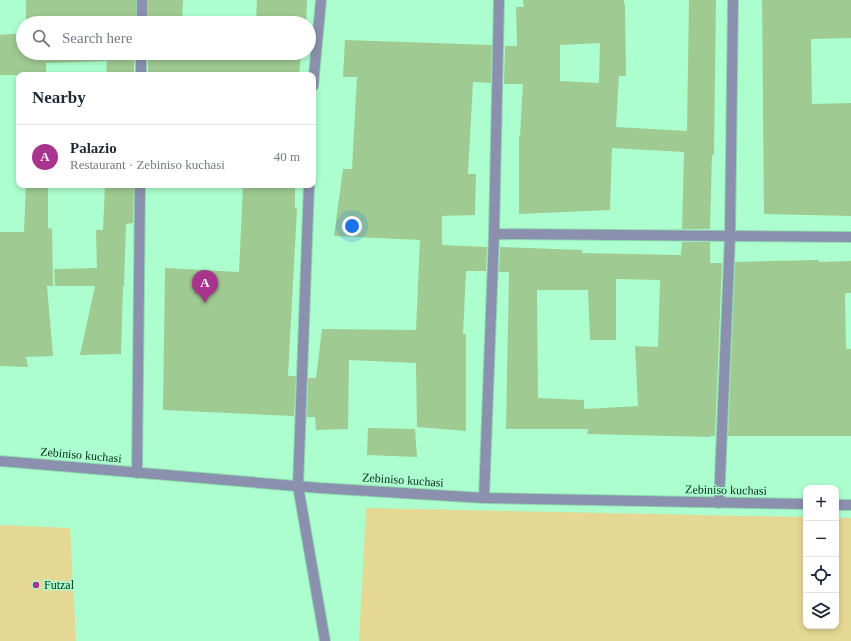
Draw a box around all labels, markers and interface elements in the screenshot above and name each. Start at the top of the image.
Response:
search box [16,16,316,60]
icon: search [30,27,52,49]
text: Search here [62,30,132,46]
text: Nearby [32,88,86,107]
text: Palazio [70,140,117,156]
text: A [40,149,50,164]
text: 40 m [274,149,300,164]
text: Restaurant · Zebiniso kuchasi [70,157,225,172]
your location [342,216,362,236]
pin: A [192,270,218,303]
street label: Zebiniso kuchasi [40,444,123,466]
street label: Zebiniso kuchasi [362,470,445,490]
street label: Zebiniso kuchasi [685,482,768,498]
map controls [803,485,839,629]
button: + [803,485,839,521]
button: − [803,521,839,557]
button: locate [803,557,839,593]
place label: Futzal [44,578,75,592]
marker: Futzal [31,580,41,590]
button: layers [803,593,839,629]

